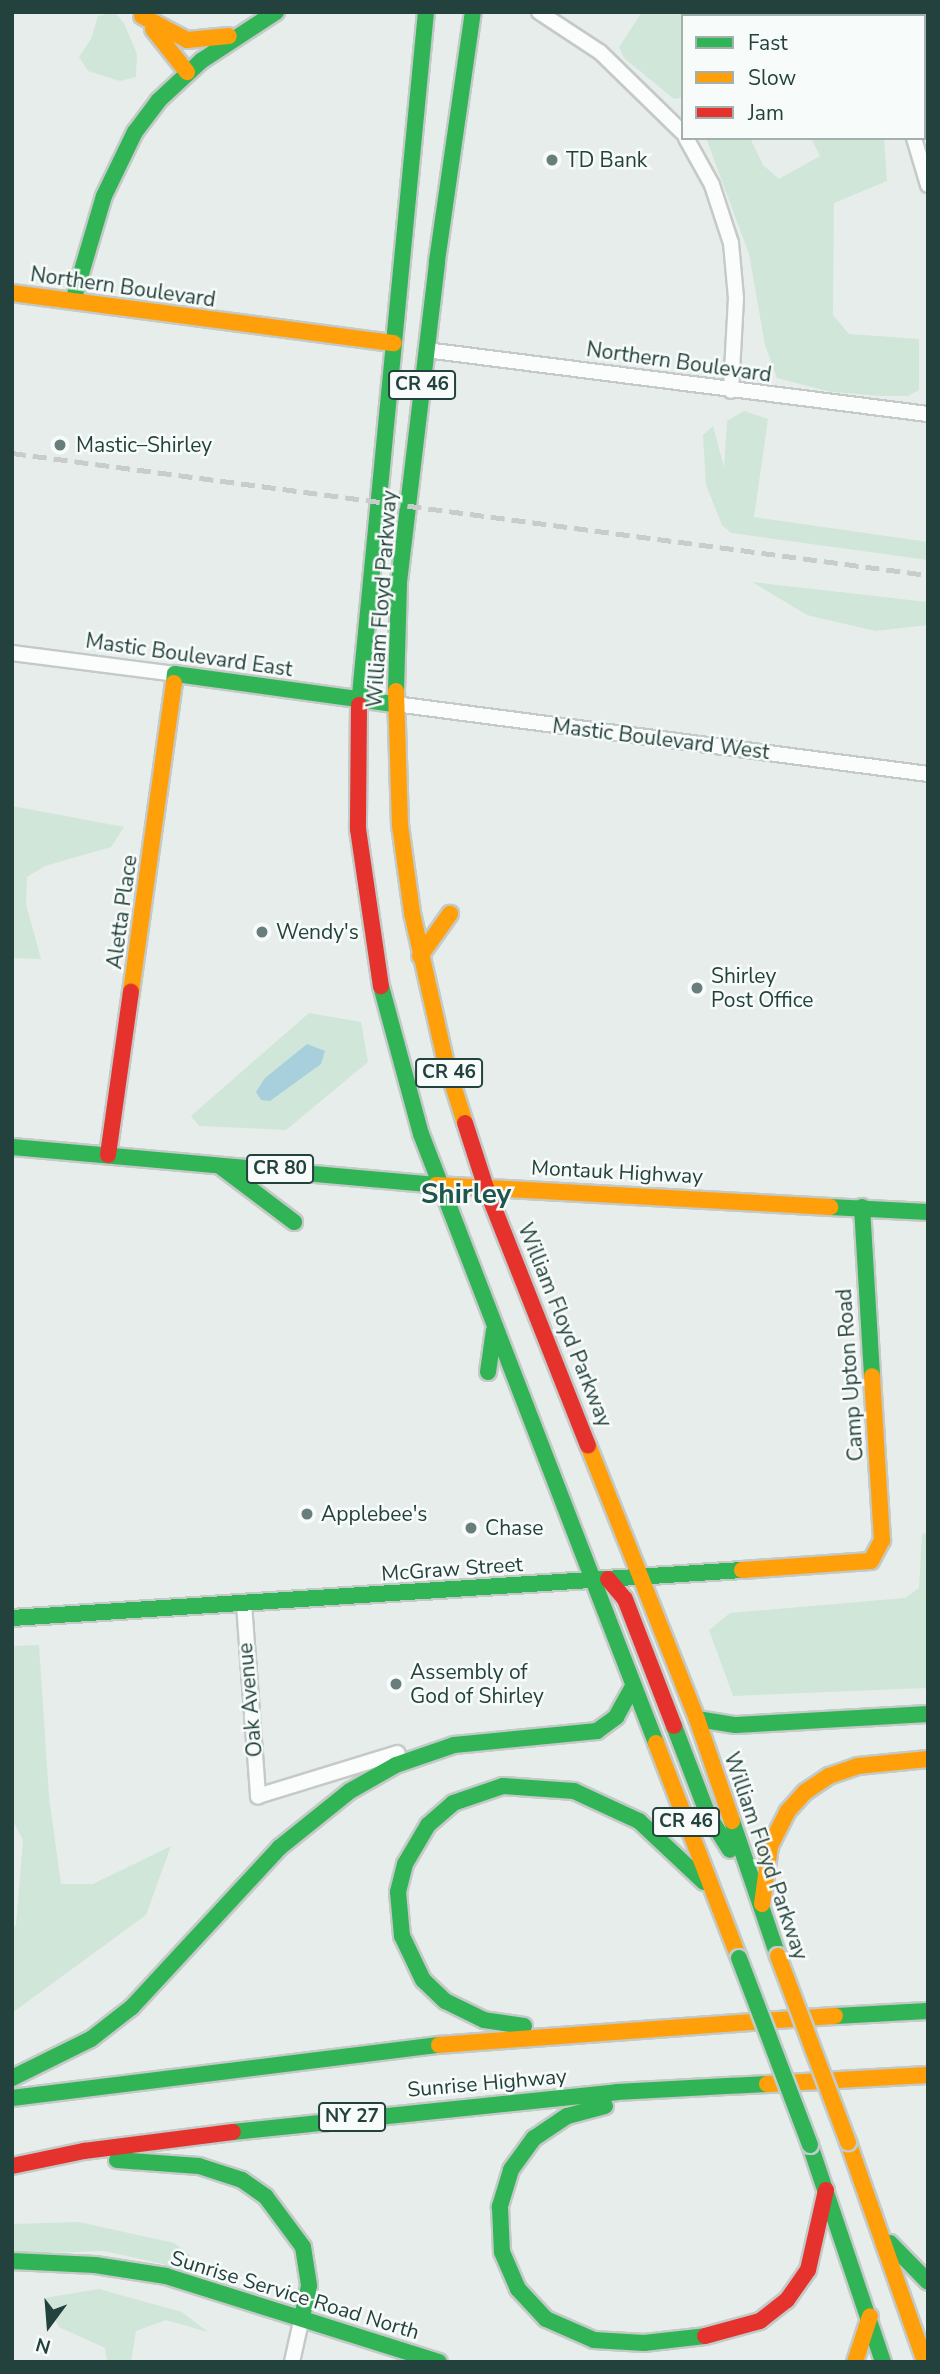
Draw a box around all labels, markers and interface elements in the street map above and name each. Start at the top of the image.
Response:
legend [681,14,926,140]
text: Fast [748,29,788,57]
text: Slow [748,64,796,92]
text: Jam [748,99,784,127]
place label: TD Bank [566,147,647,173]
marker: TD Bank [544,152,560,168]
street label: Northern Boulevard [29,262,217,312]
street label: Northern Boulevard [585,337,773,387]
road number: CR 46 [387,370,457,400]
place label: Mastic–Shirley [76,432,212,458]
marker: Mastic–Shirley [50,435,70,455]
street label: William Floyd Parkway [362,489,402,709]
street label: Mastic Boulevard East [84,628,294,682]
street label: Mastic Boulevard West [551,713,771,765]
street label: Aletta Place [102,853,142,971]
place label: Wendy's [276,919,359,945]
marker: Wendy's [254,924,270,940]
place label: Shirley Post Office [711,963,813,1013]
marker: Shirley Post Office [689,980,705,996]
road number: CR 46 [414,1058,484,1088]
road number: CR 80 [245,1154,315,1184]
street label: Montauk Highway [530,1155,704,1189]
district label: Shirley [421,1177,511,1211]
street label: William Floyd Parkway [512,1219,618,1431]
street label: Camp Upton Road [831,1288,869,1462]
place label: Applebee's [321,1501,427,1527]
marker: Applebee's [299,1506,315,1522]
place label: Chase [485,1515,543,1541]
marker: Chase [463,1520,479,1536]
street label: McGraw Street [380,1551,524,1587]
street label: Oak Avenue [232,1642,268,1758]
place label: Assembly of God of Shirley [410,1659,544,1709]
marker: Assembly of God of Shirley [388,1676,404,1692]
street label: William Floyd Parkway [719,1749,813,1963]
road number: CR 46 [651,1806,721,1838]
street label: Sunrise Highway [406,2063,568,2103]
road number: NY 27 [317,2102,387,2132]
street label: Sunrise Service Road North [168,2245,422,2345]
north arrow [14,2290,84,2360]
text: N [33,2331,54,2360]

